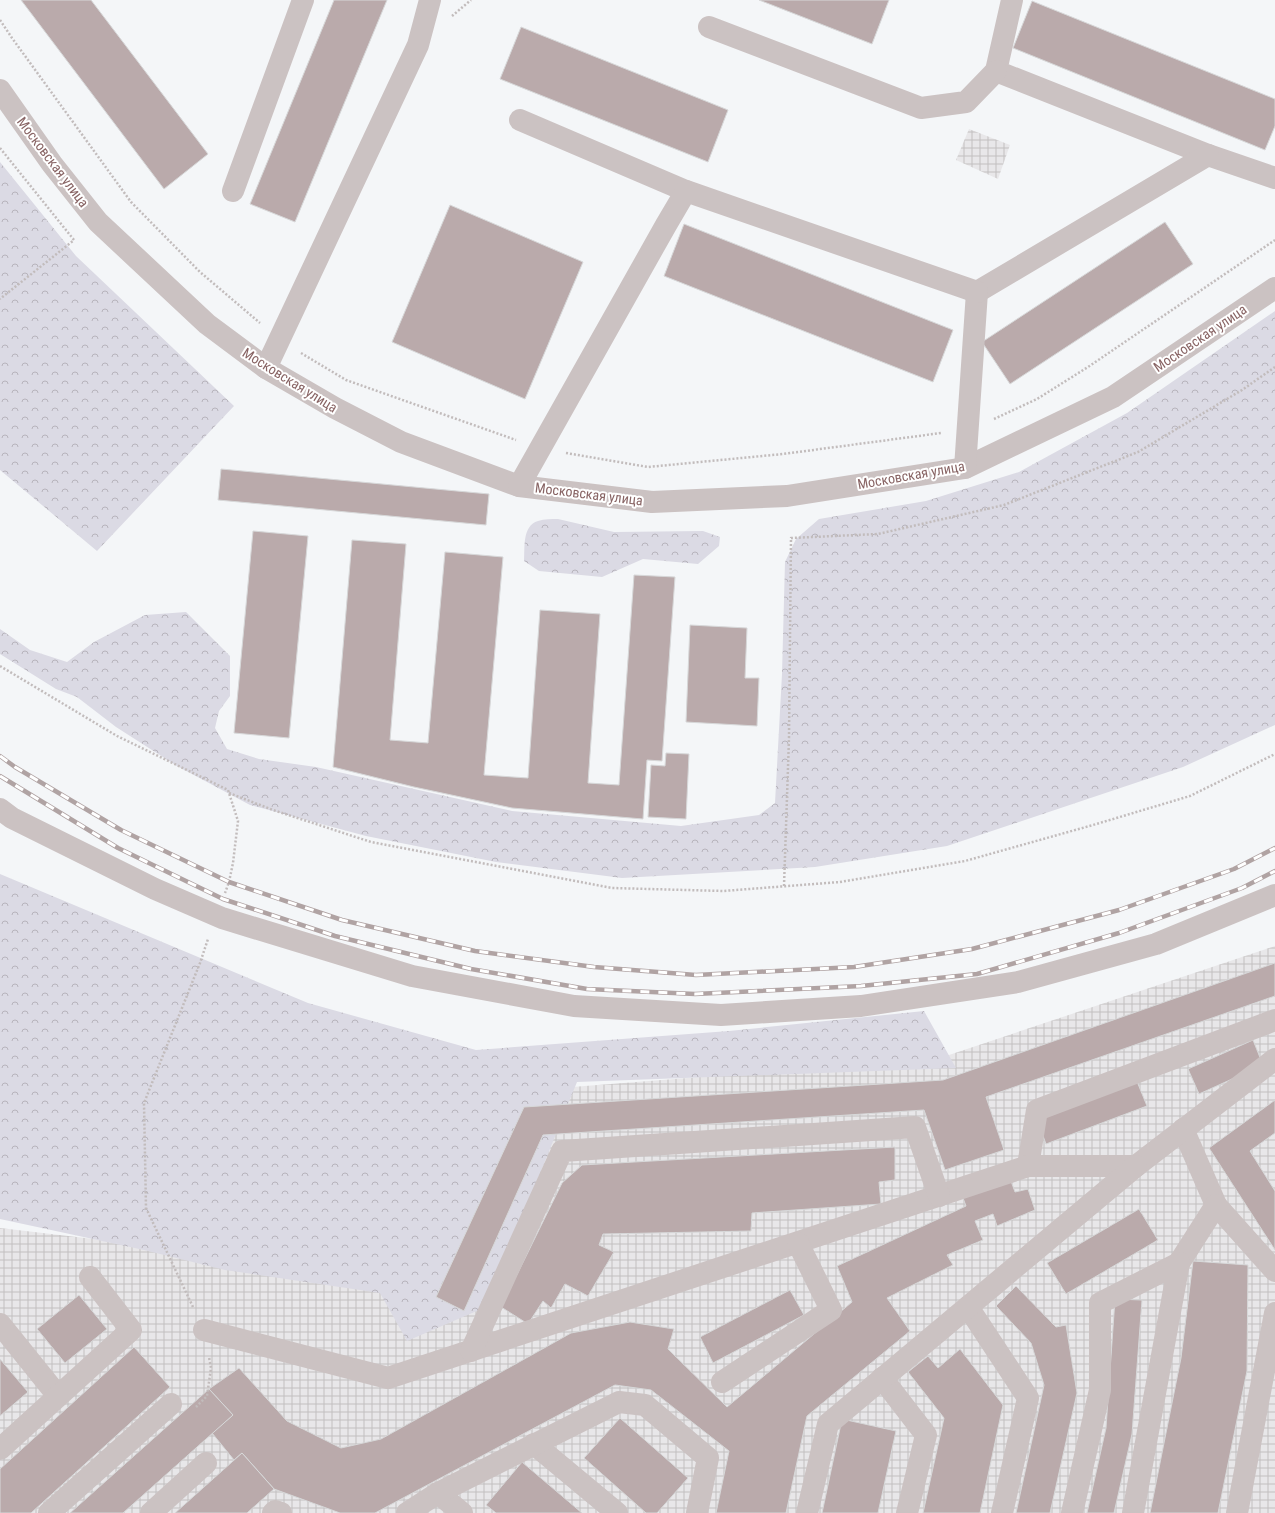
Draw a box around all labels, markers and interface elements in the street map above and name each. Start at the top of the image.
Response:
street label: Московская улица [14,114,92,210]
street label: Московская улица [1151,301,1249,375]
street label: Московская улица [240,344,340,416]
street label: Московская улица [856,458,966,492]
street label: Московская улица [534,479,644,509]

